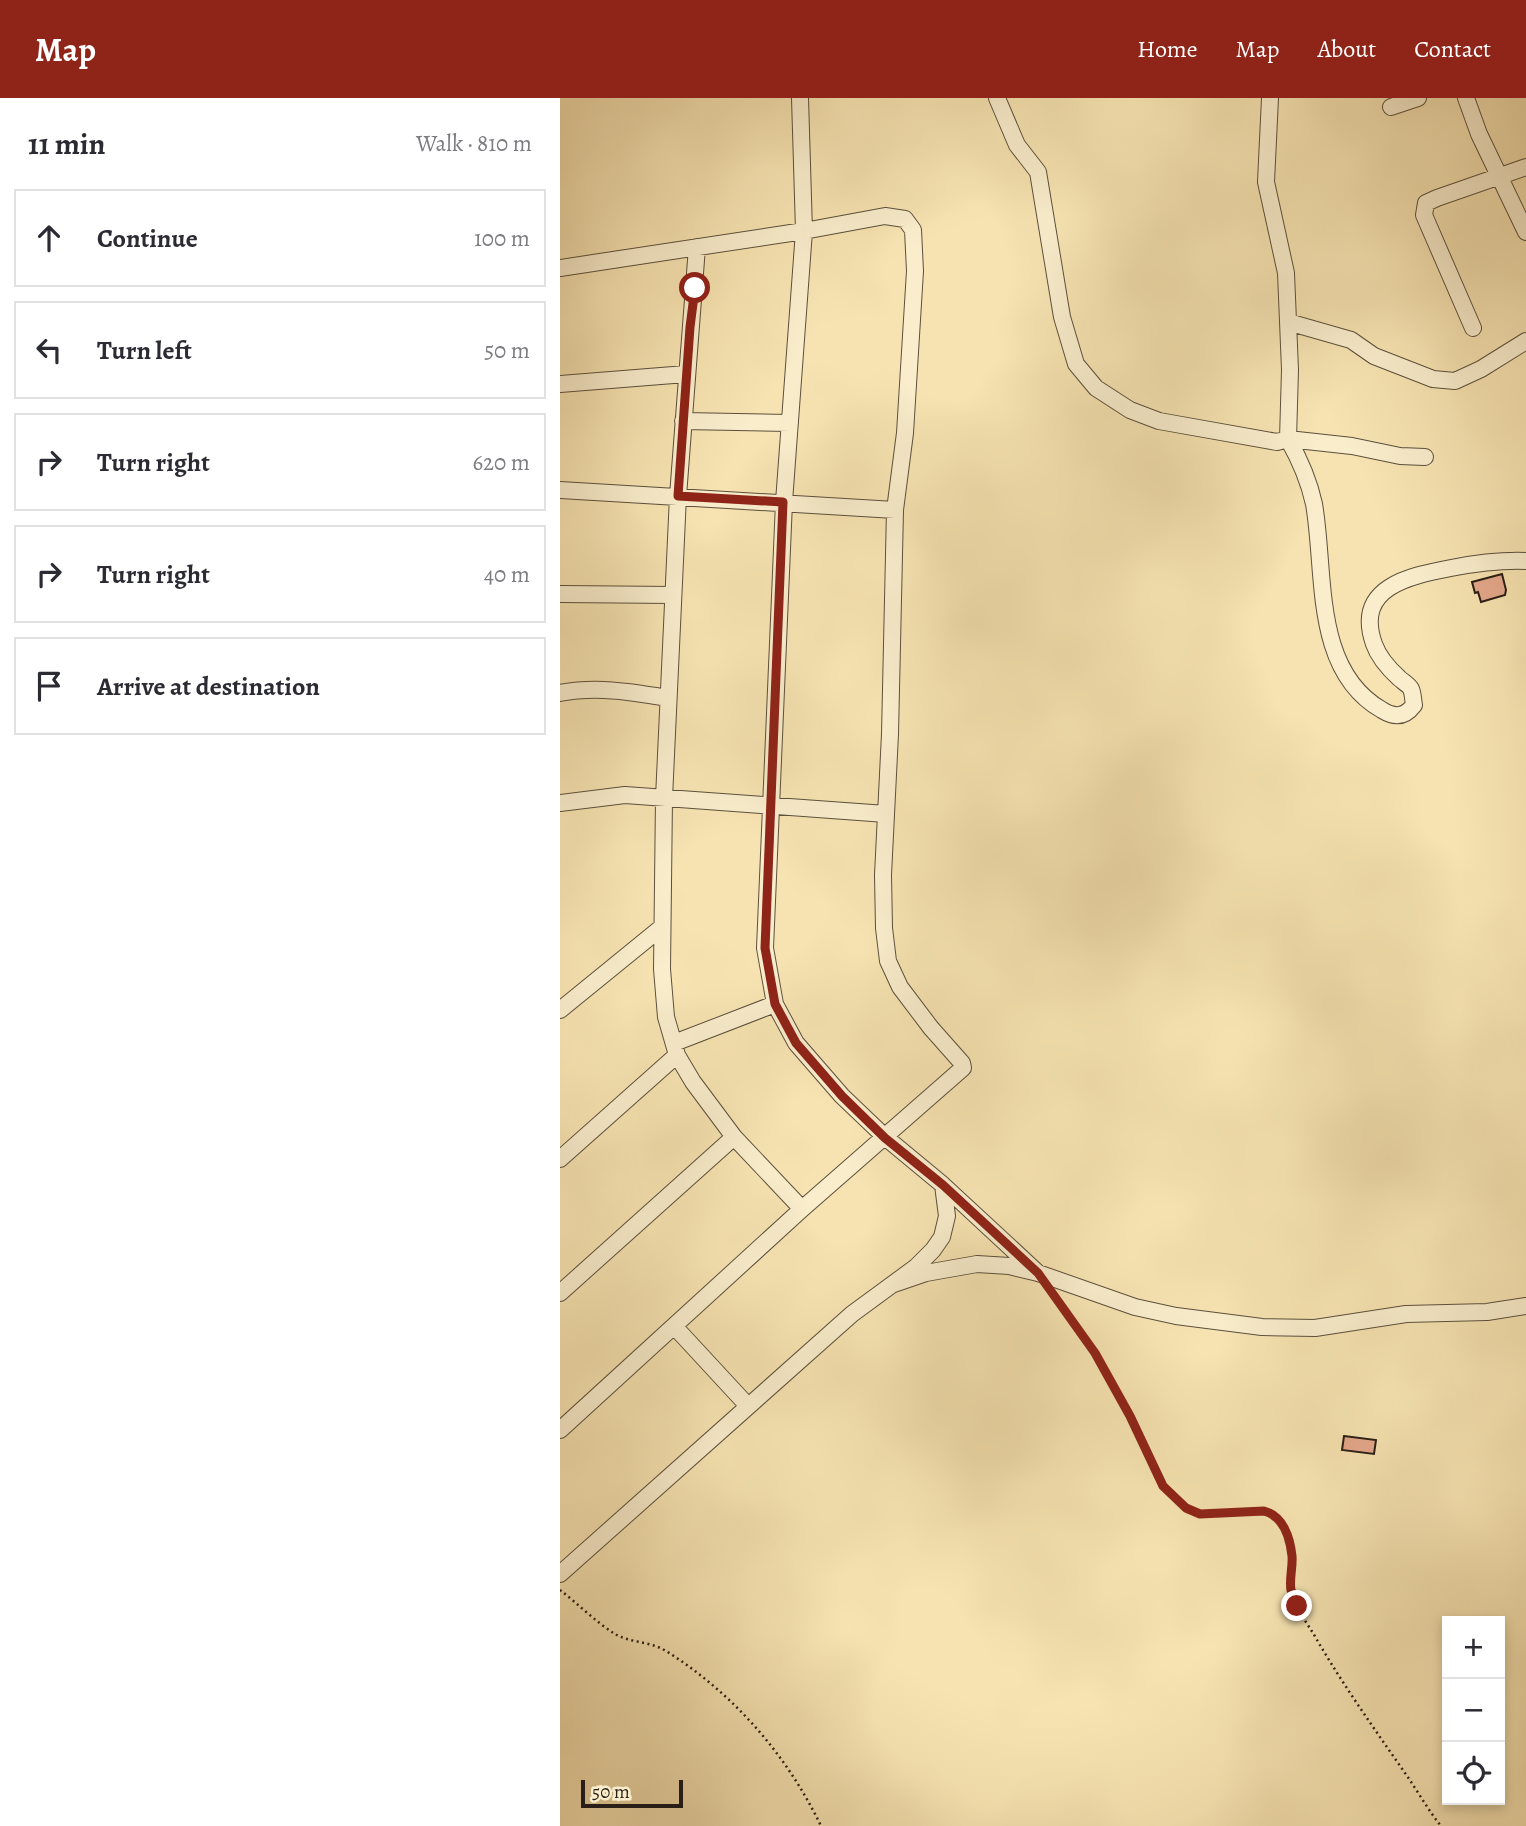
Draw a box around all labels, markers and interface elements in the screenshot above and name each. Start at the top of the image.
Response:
text: Map [35,27,96,72]
text: Home [1137,33,1198,65]
text: Map [1236,33,1280,65]
text: About [1318,33,1376,65]
text: Contact [1414,33,1491,65]
text: 11 min [28,124,105,164]
text: Walk · 810 m [416,128,532,159]
icon: ahead [30,219,68,257]
text: Continue [97,221,198,256]
text: 100 m [474,223,530,254]
route start [679,272,710,303]
icon: left [30,331,68,369]
text: Turn left [97,333,192,368]
text: 50 m [484,335,530,366]
icon: right [30,443,68,481]
text: Turn right [97,445,210,480]
text: 620 m [472,447,530,478]
icon: right [30,555,68,593]
text: Turn right [97,557,210,592]
text: 40 m [484,559,530,590]
icon: arrive [30,667,68,705]
text: Arrive at destination [97,669,320,704]
route end [1281,1590,1312,1621]
map controls [1442,1616,1505,1805]
button: + [1442,1616,1505,1679]
button: − [1442,1679,1505,1742]
button: locate [1442,1742,1505,1805]
scale bar [581,1777,682,1809]
text: 50 m [592,1779,630,1805]

